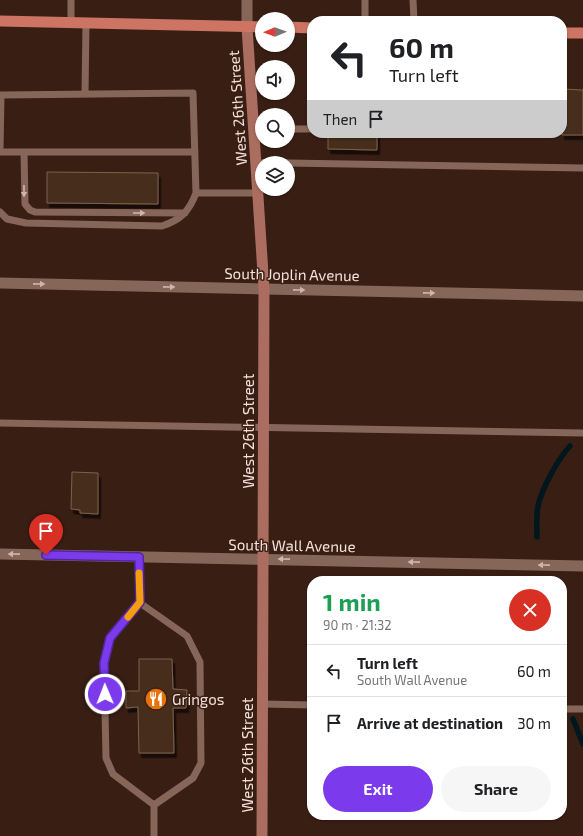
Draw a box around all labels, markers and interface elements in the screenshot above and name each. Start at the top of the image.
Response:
north arrow [255,12,295,52]
map controls [255,12,295,196]
text: 60 m [389,30,454,64]
icon: left [323,32,375,84]
street label: West 26th Street [224,50,250,166]
button: sound [255,60,295,100]
text: Turn left [389,64,459,86]
button: search [255,108,295,148]
icon: arrive [365,108,387,130]
text: Then [323,110,357,128]
button: layers [255,156,295,196]
one-way arrow [21,185,27,198]
one-way arrow [133,210,146,216]
street label: South Joplin Avenue [224,264,360,284]
one-way arrow [33,281,46,287]
one-way arrow [163,283,175,290]
one-way arrow [293,286,305,293]
one-way arrow [423,289,435,296]
street label: West 26th Street [239,373,257,489]
pin [29,514,63,555]
icon: arrive [35,520,57,542]
street label: South Wall Avenue [228,535,356,555]
one-way arrow [7,551,20,557]
one-way arrow [278,556,290,563]
one-way arrow [407,559,420,565]
one-way arrow [537,562,550,568]
text: 1 min [323,587,381,616]
button: close [509,589,551,631]
text: 90 m · 21:32 [323,617,392,633]
text: Turn left [357,654,418,672]
icon: left [323,660,345,682]
text: 60 m [517,662,551,680]
text: South Wall Avenue [357,672,467,688]
position arrow [84,673,126,715]
restaurant icon: Gringos [143,686,169,712]
place label: Gringos [172,690,224,708]
street label: West 26th Street [238,697,256,813]
icon: arrive [323,712,345,734]
text: Arrive at destination [357,714,503,732]
text: 30 m [517,714,551,732]
button: Exit [323,766,433,812]
button: Share [441,766,551,812]

